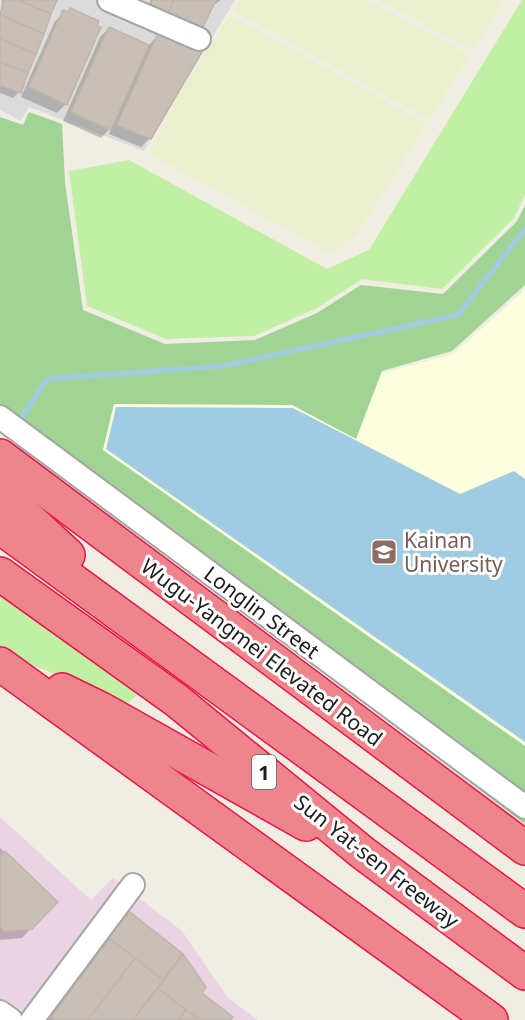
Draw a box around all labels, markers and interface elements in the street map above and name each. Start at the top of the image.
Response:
place label: Kainan University [404,526,503,578]
school or university icon: Kainan University [369,537,399,567]
street label: Wugu-Yangmei Elevated Road [136,552,388,752]
street label: Longlin Street [199,559,326,665]
road number: 1 [252,755,276,789]
street label: Sun Yat-sen Freeway [289,788,465,934]

